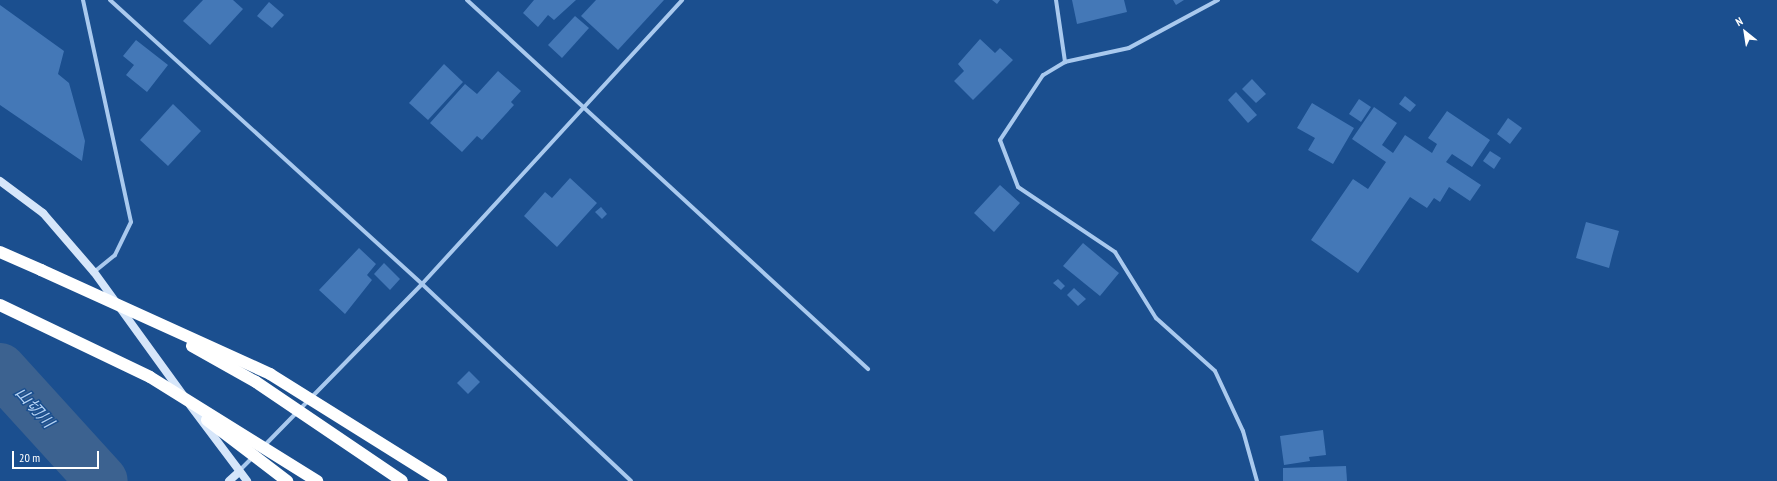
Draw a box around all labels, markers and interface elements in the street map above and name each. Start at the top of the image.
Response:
north arrow [1725,12,1765,52]
text: N [1733,14,1745,29]
water label: 山切川 [12,383,58,431]
scale bar [14,443,101,469]
text: 20 m [19,450,40,465]

